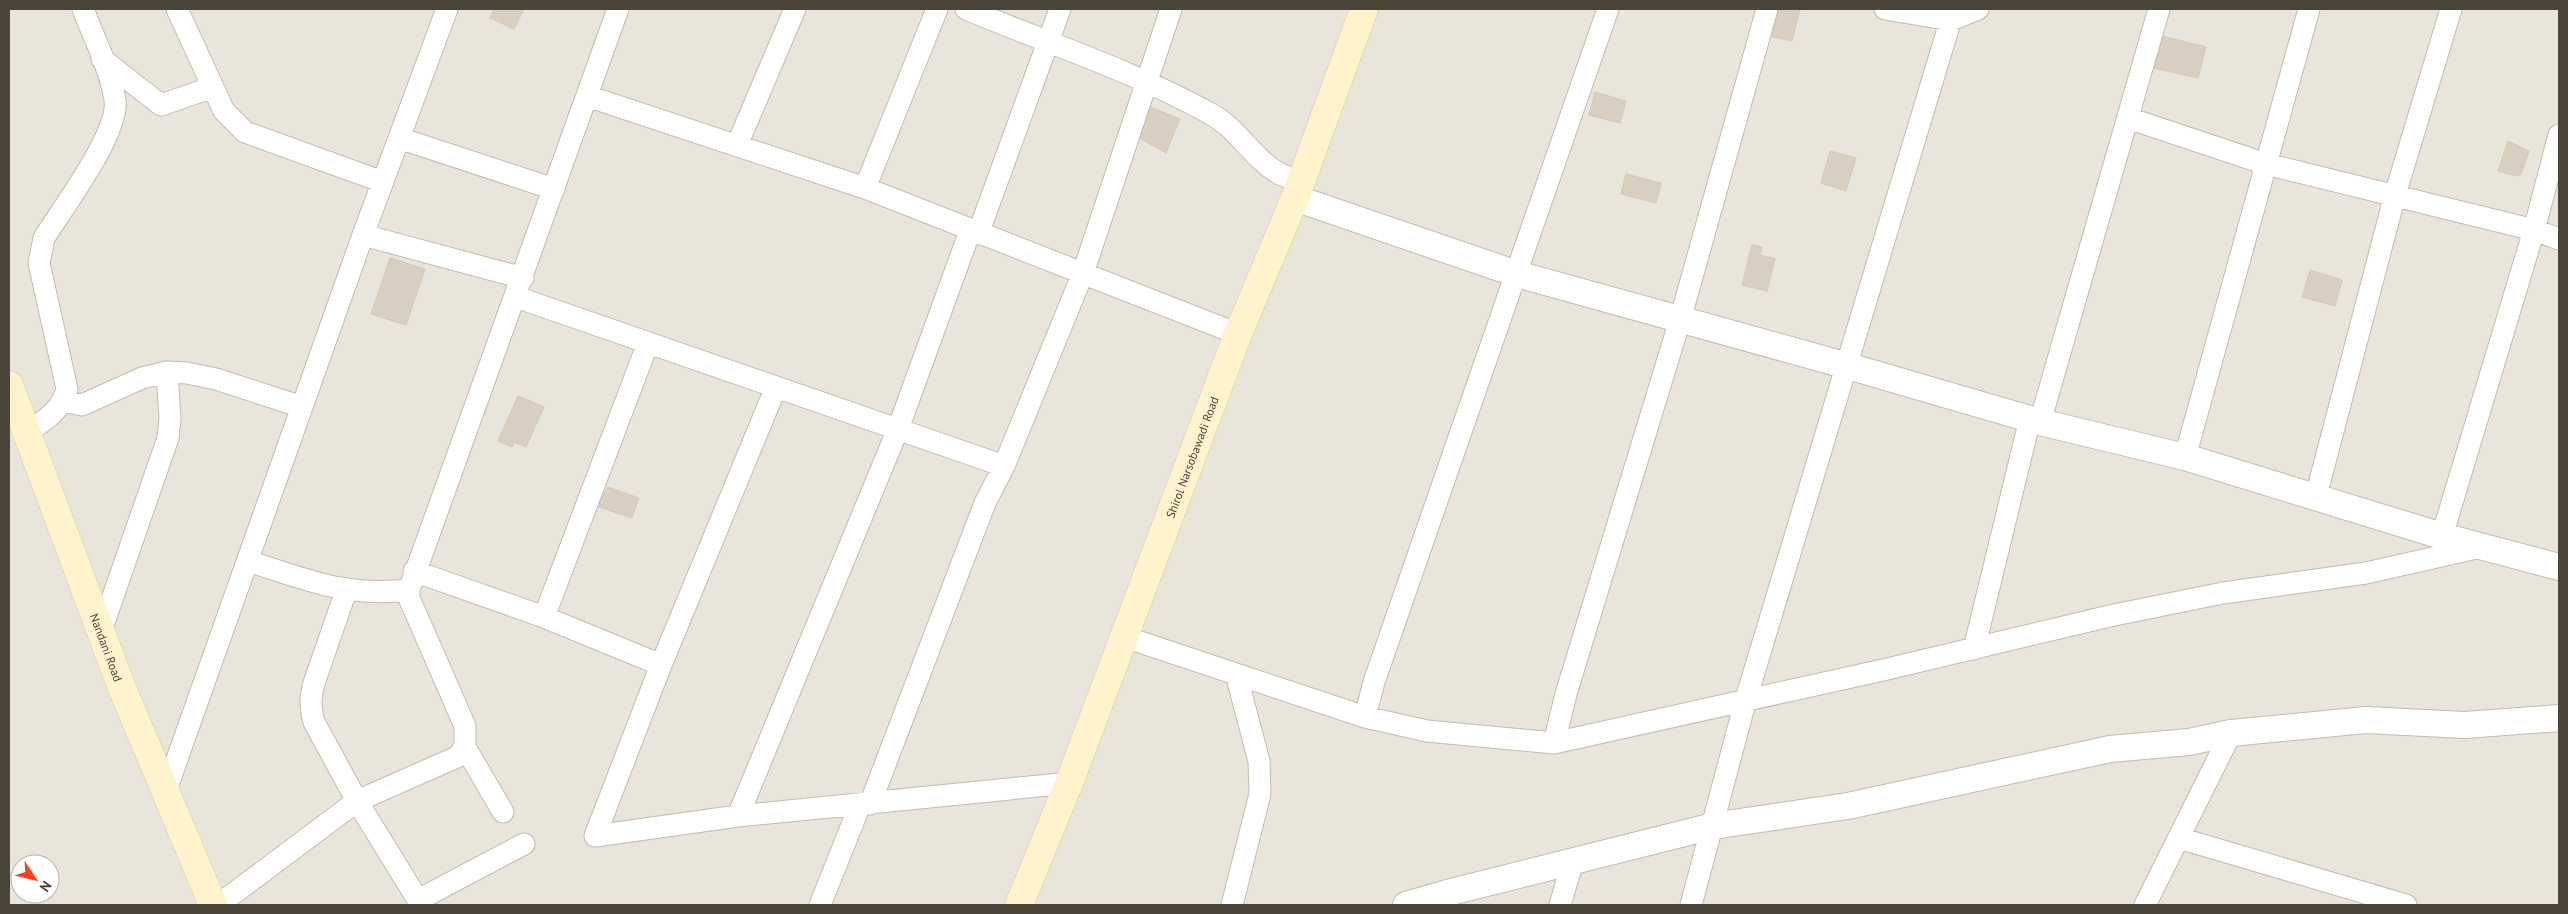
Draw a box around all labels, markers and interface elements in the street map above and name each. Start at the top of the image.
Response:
street label: Shirol Narsobawadi Road [1162,394,1221,520]
street label: Nandani Road [87,611,126,684]
north arrow [10,854,60,904]
text: N [36,878,56,895]

